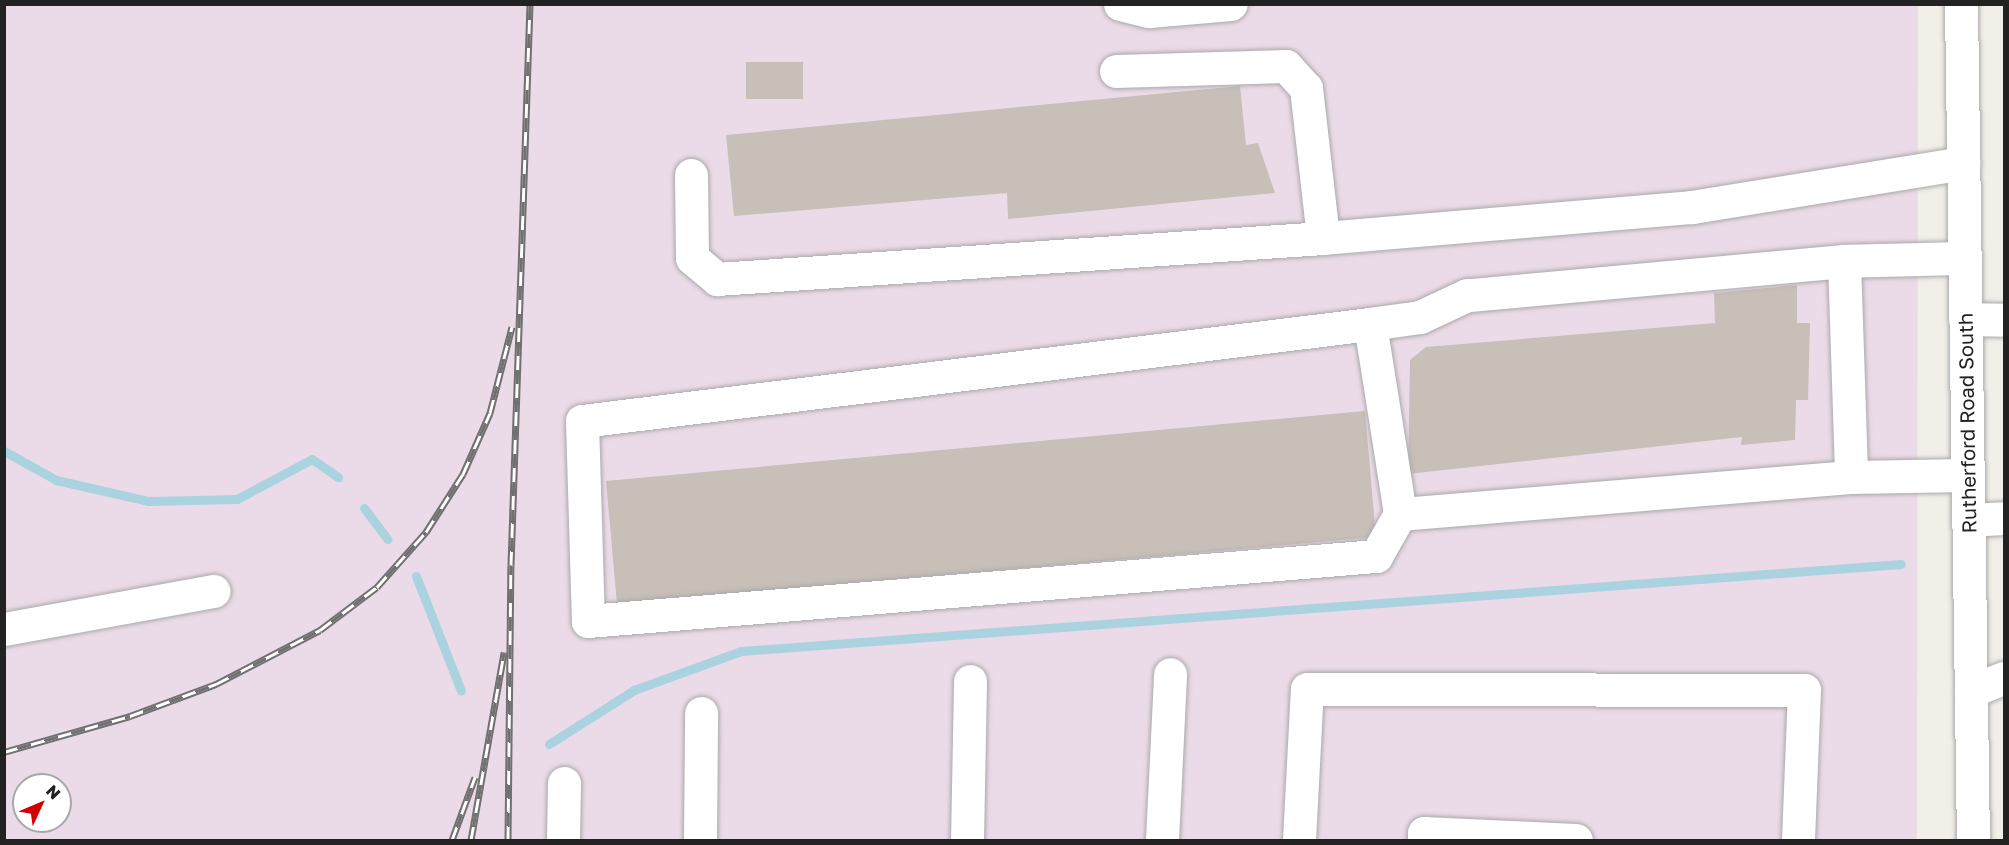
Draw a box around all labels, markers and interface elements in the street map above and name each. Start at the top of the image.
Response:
street label: Rutherford Road South [1953,313,1981,533]
north arrow [12,773,72,833]
text: N [42,781,65,803]

